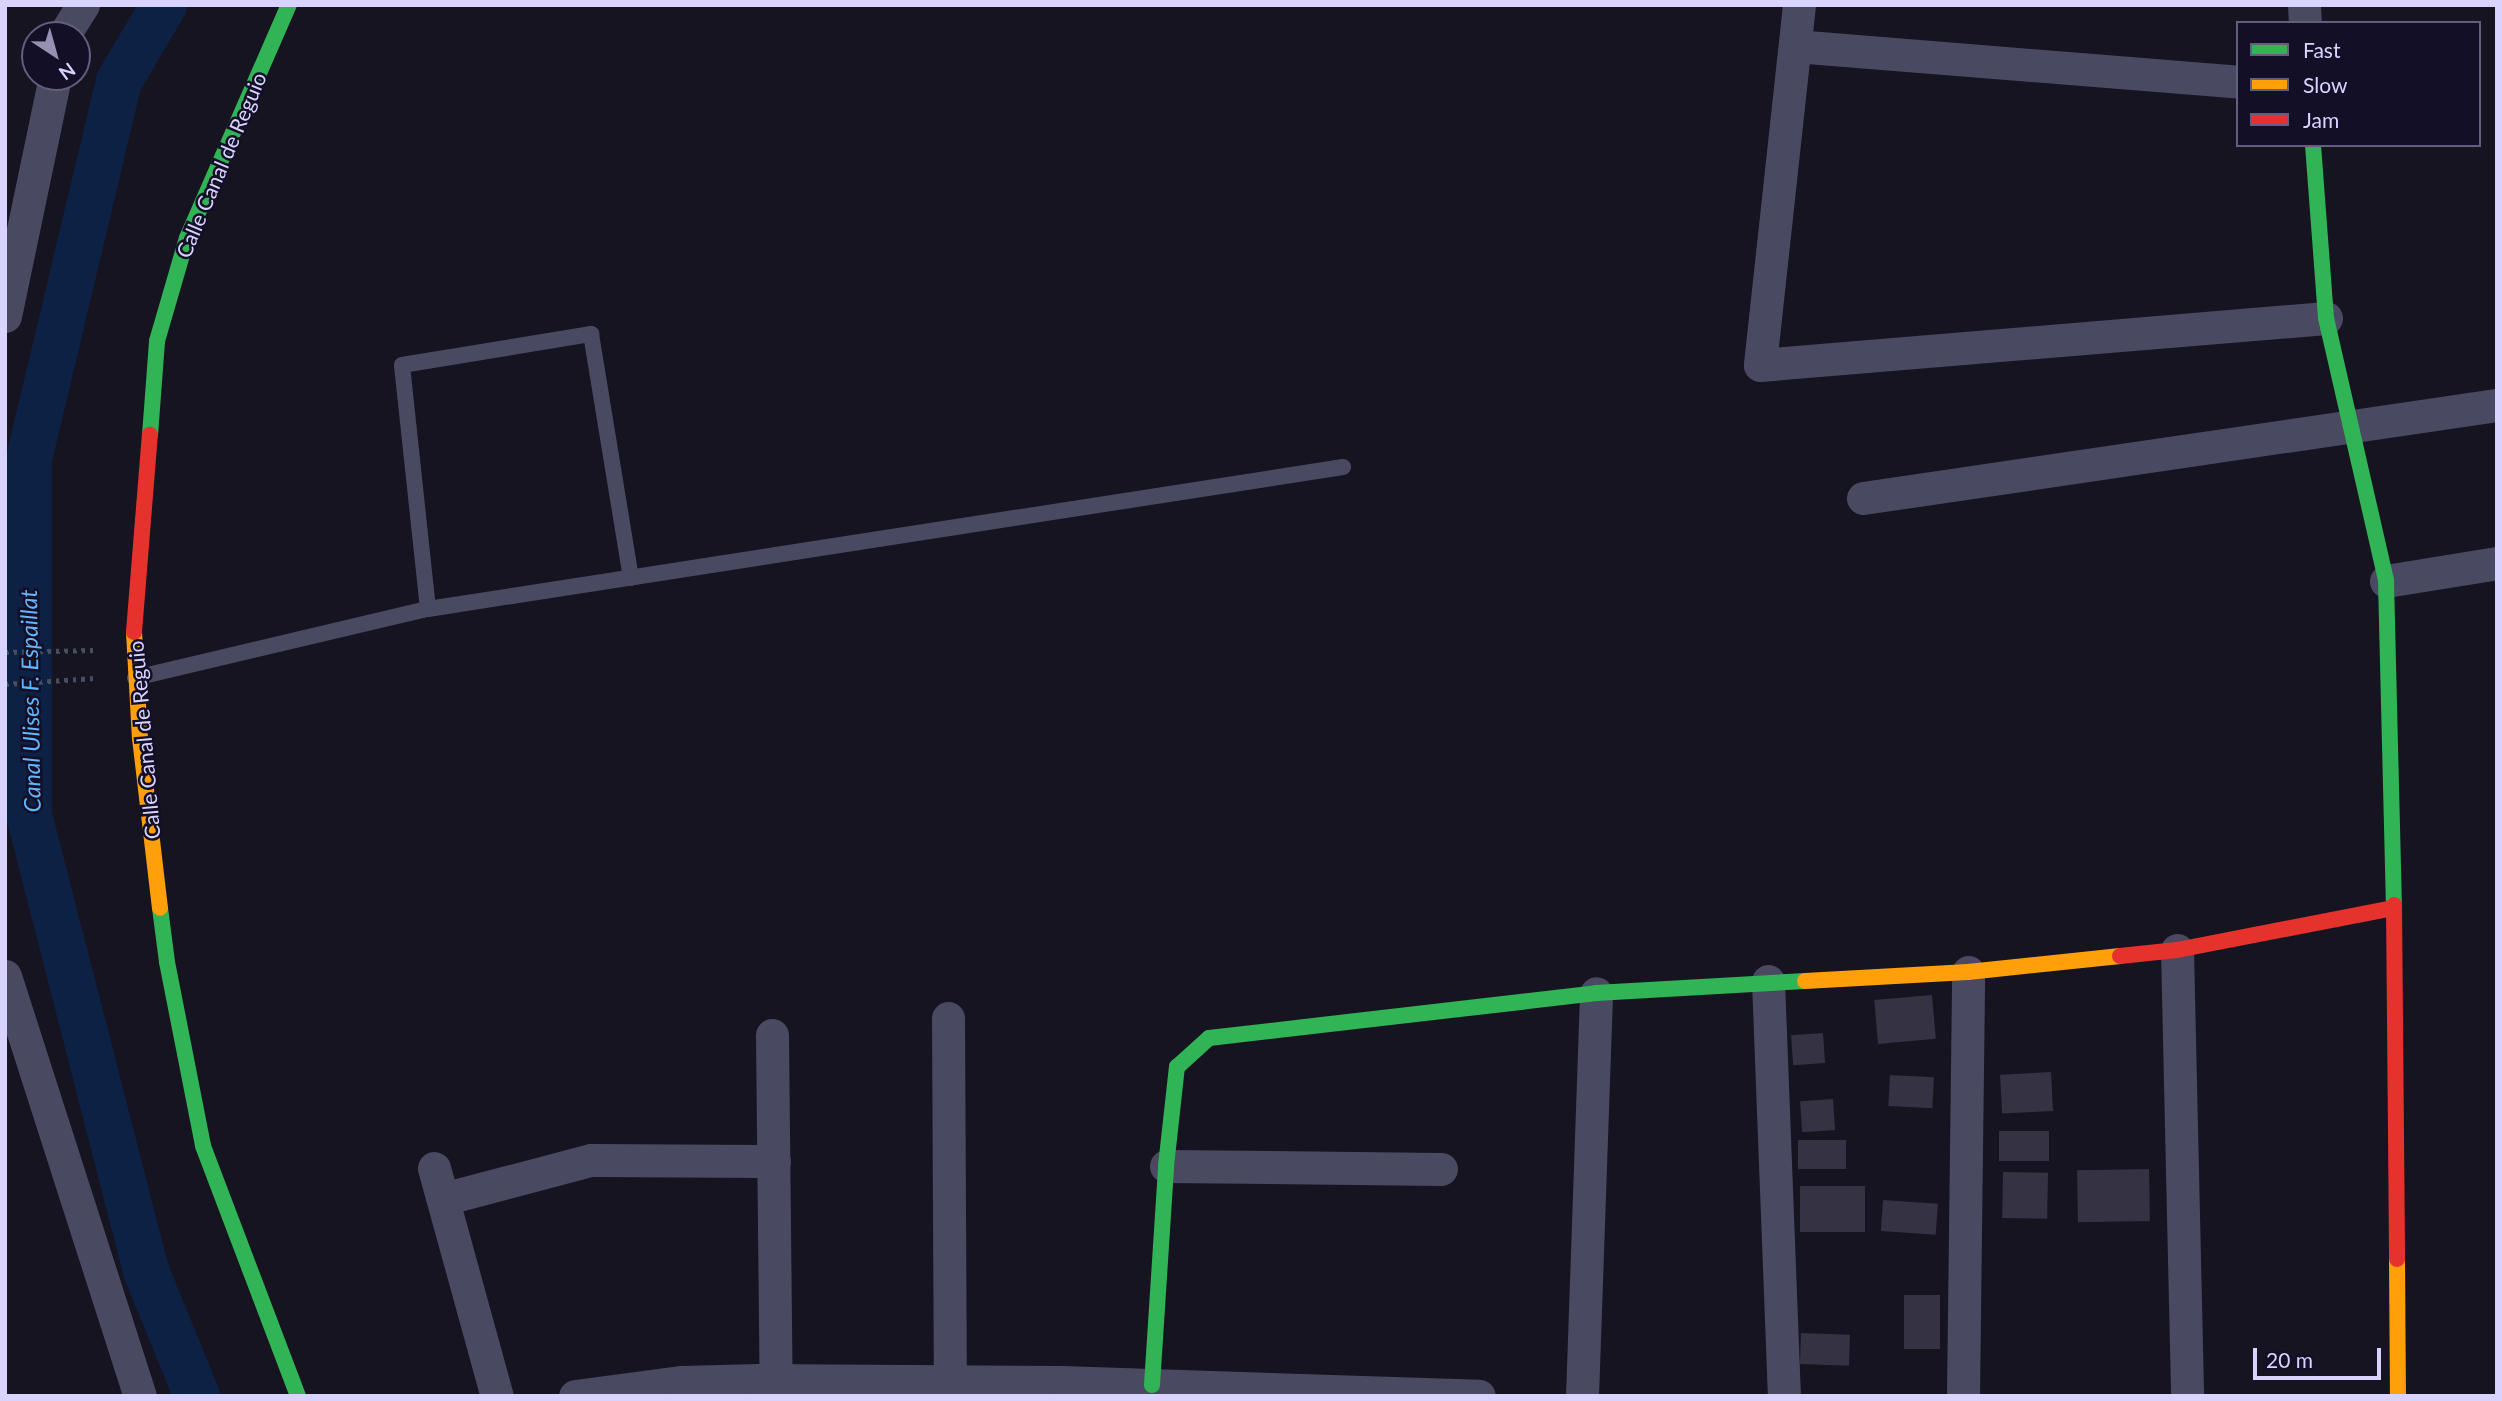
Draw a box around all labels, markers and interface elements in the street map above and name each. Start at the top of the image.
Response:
north arrow [21,21,91,91]
legend [2236,21,2481,147]
text: Fast [2303,37,2340,62]
text: N [55,58,80,85]
street label: Calle Canal de Reguio [170,68,272,262]
text: Slow [2303,72,2347,97]
text: Jam [2303,107,2339,132]
water label: Canal Ulises F. Espaillat [14,589,46,813]
street label: Calle Canal de Reguio [123,640,165,840]
scale bar [2257,1334,2385,1378]
text: 20 m [2266,1347,2313,1372]

